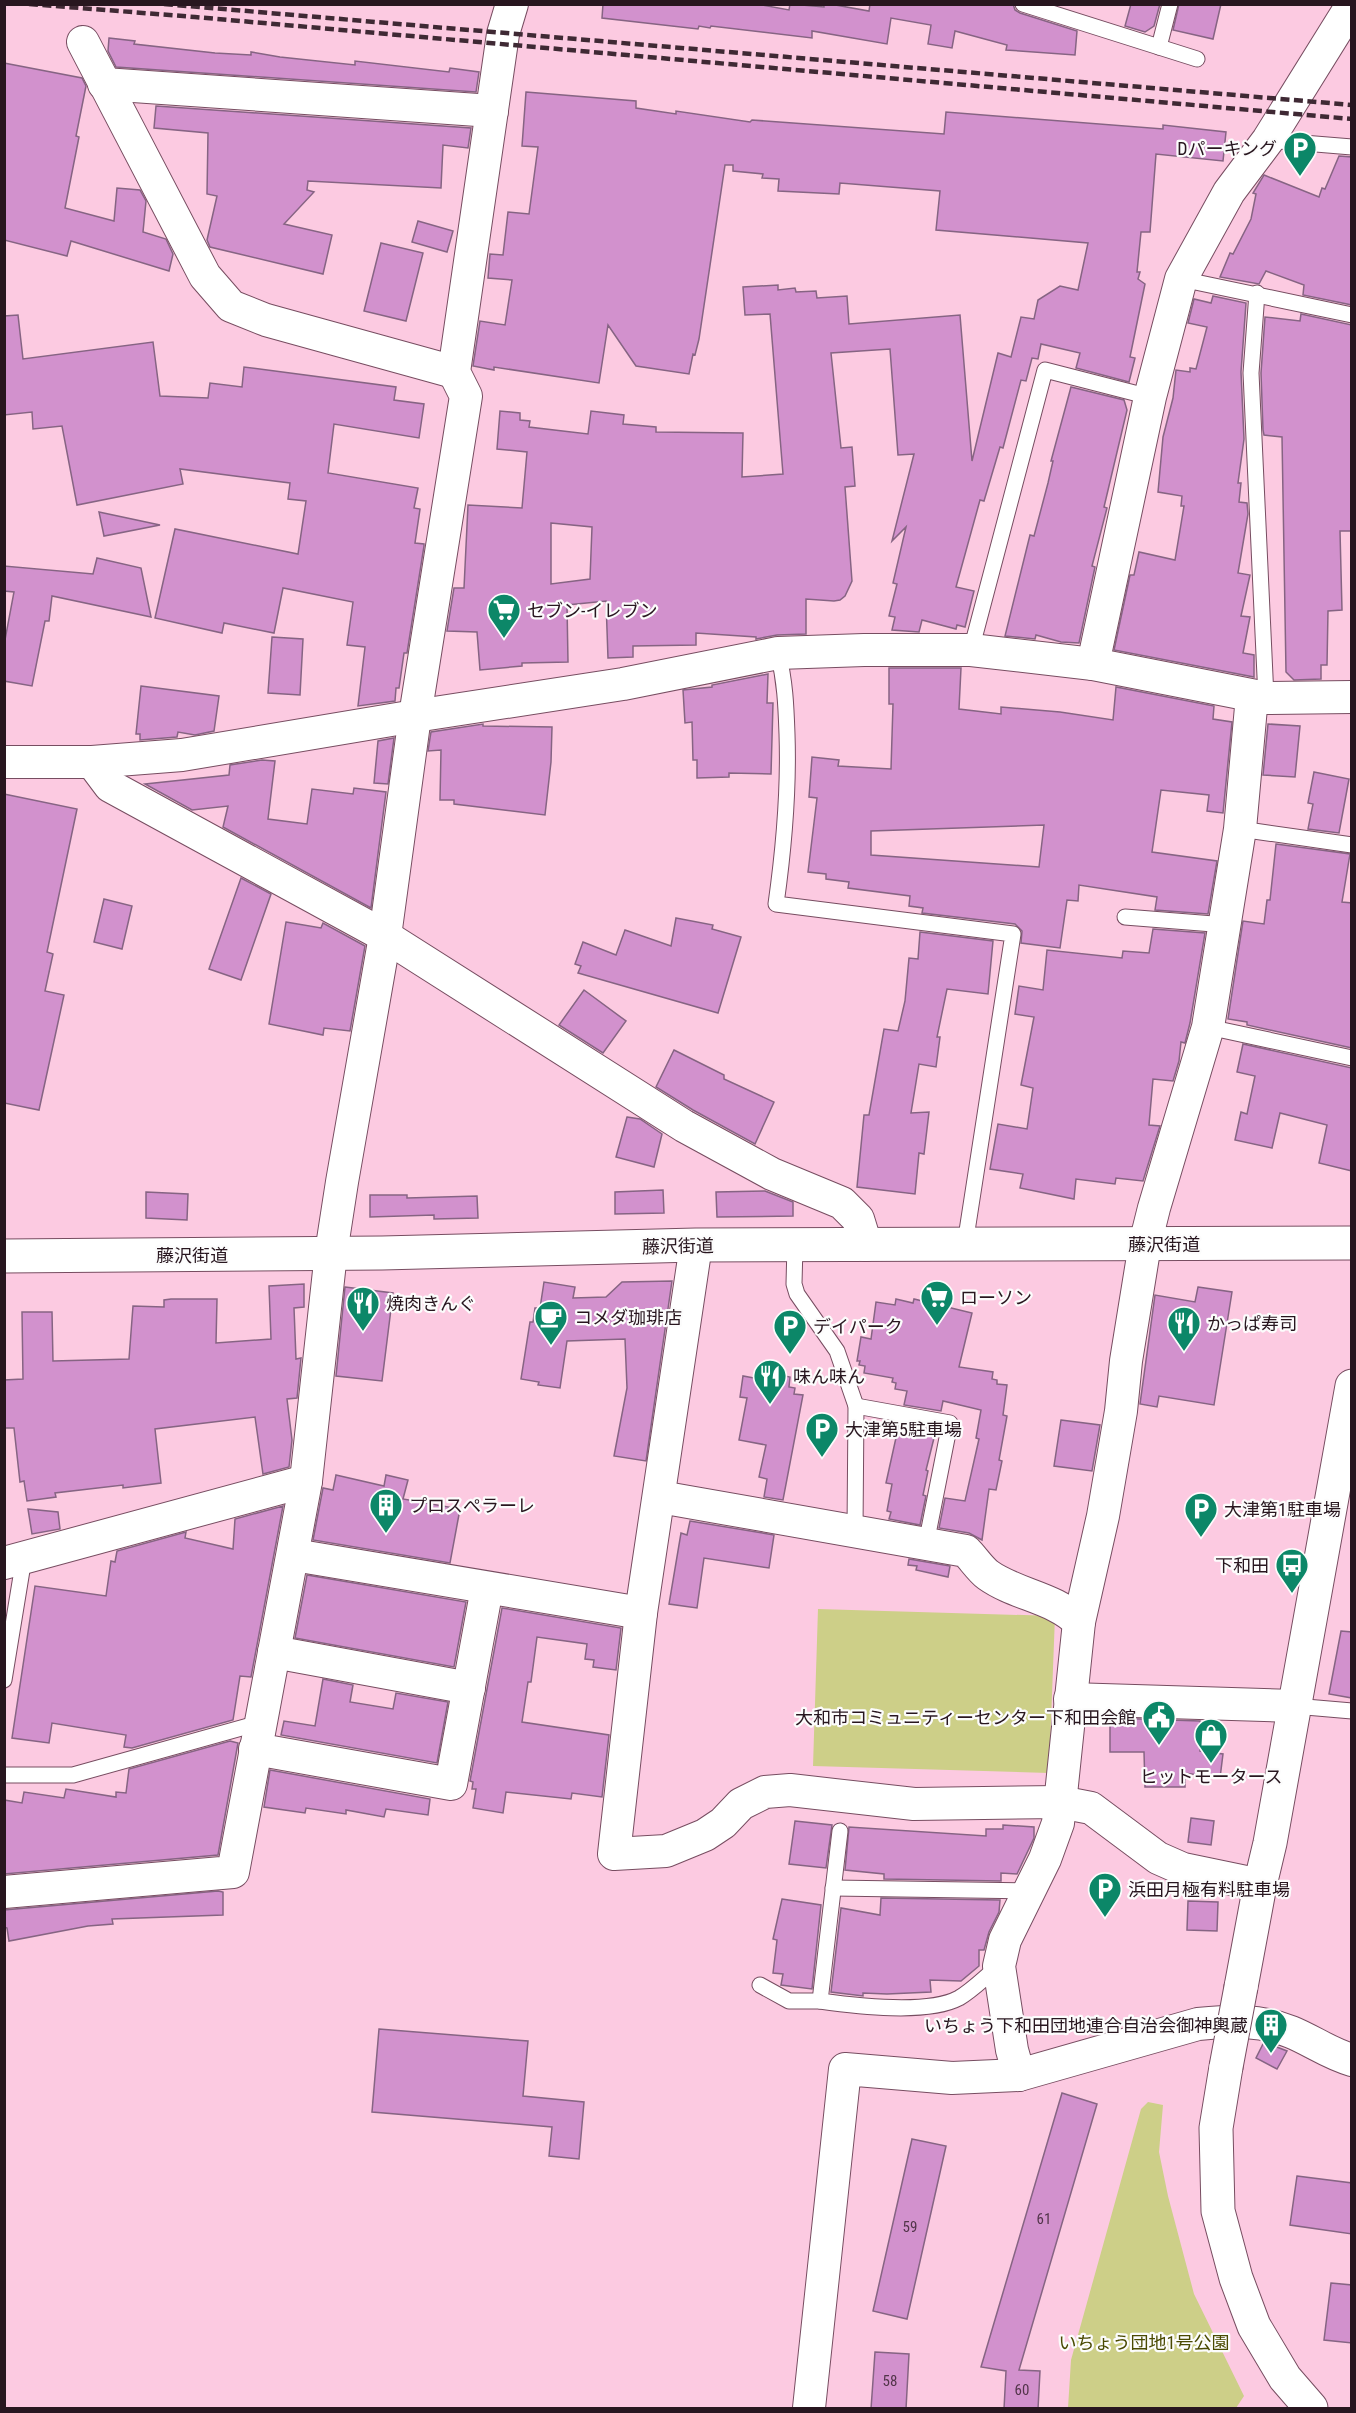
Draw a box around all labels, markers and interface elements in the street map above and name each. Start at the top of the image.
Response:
parking icon: Dパーキング [1282,130,1318,177]
place label: Dパーキング [1177,138,1277,159]
supermarket icon: セブン-イレブン [486,592,522,639]
place label: セブン-イレブン [527,600,657,621]
street label: 藤沢街道 [1128,1234,1200,1255]
street label: 藤沢街道 [642,1235,714,1257]
street label: 藤沢街道 [156,1245,228,1266]
supermarket icon: ローソン [919,1279,955,1326]
restaurant icon: 焼肉きんぐ [345,1285,381,1332]
place label: ローソン [960,1287,1032,1308]
place label: 焼肉きんぐ [386,1293,476,1314]
cafe icon: コメダ珈琲店 [533,1299,569,1346]
restaurant icon: かっぱ寿司 [1166,1305,1202,1352]
place label: コメダ珈琲店 [574,1307,682,1328]
parking icon: デイパーク [772,1308,808,1355]
place label: かっぱ寿司 [1207,1313,1297,1334]
place label: デイパーク [813,1316,903,1337]
restaurant icon: 味ん味ん [752,1358,788,1405]
place label: 味ん味ん [793,1366,865,1387]
parking icon: 大津第5駐車場 [804,1411,840,1458]
place label: 大津第5駐車場 [845,1419,962,1440]
building icon: プロスぺラーレ [368,1487,404,1534]
parking icon: 大津第1駐車場 [1183,1491,1219,1538]
place label: プロスぺラーレ [409,1495,535,1516]
place label: 大津第1駐車場 [1224,1499,1341,1520]
bus stop icon: 下和田 [1274,1547,1310,1594]
place label: 下和田 [1215,1555,1269,1576]
public building icon: 大和市コミュニティーセンター下和田会館 [1141,1699,1177,1746]
place label: 大和市コミュニティーセンター下和田会館 [795,1707,1136,1728]
shop icon: ヒットモータース [1193,1717,1229,1764]
place label: ヒットモータース [1139,1766,1283,1787]
parking icon: 浜田月極有料駐車場 [1087,1871,1123,1918]
place label: 浜田月極有料駐車場 [1128,1879,1290,1900]
building icon: いちょう下和田団地連合自治会御神輿蔵 [1253,2007,1289,2054]
place label: いちょう下和田団地連合自治会御神輿蔵 [924,2015,1248,2036]
house number: 61 [1037,2210,1051,2228]
house number: 59 [903,2218,917,2236]
park label: いちょう団地1号公園 [1059,2332,1229,2353]
house number: 58 [883,2372,897,2390]
house number: 60 [1015,2381,1029,2399]

